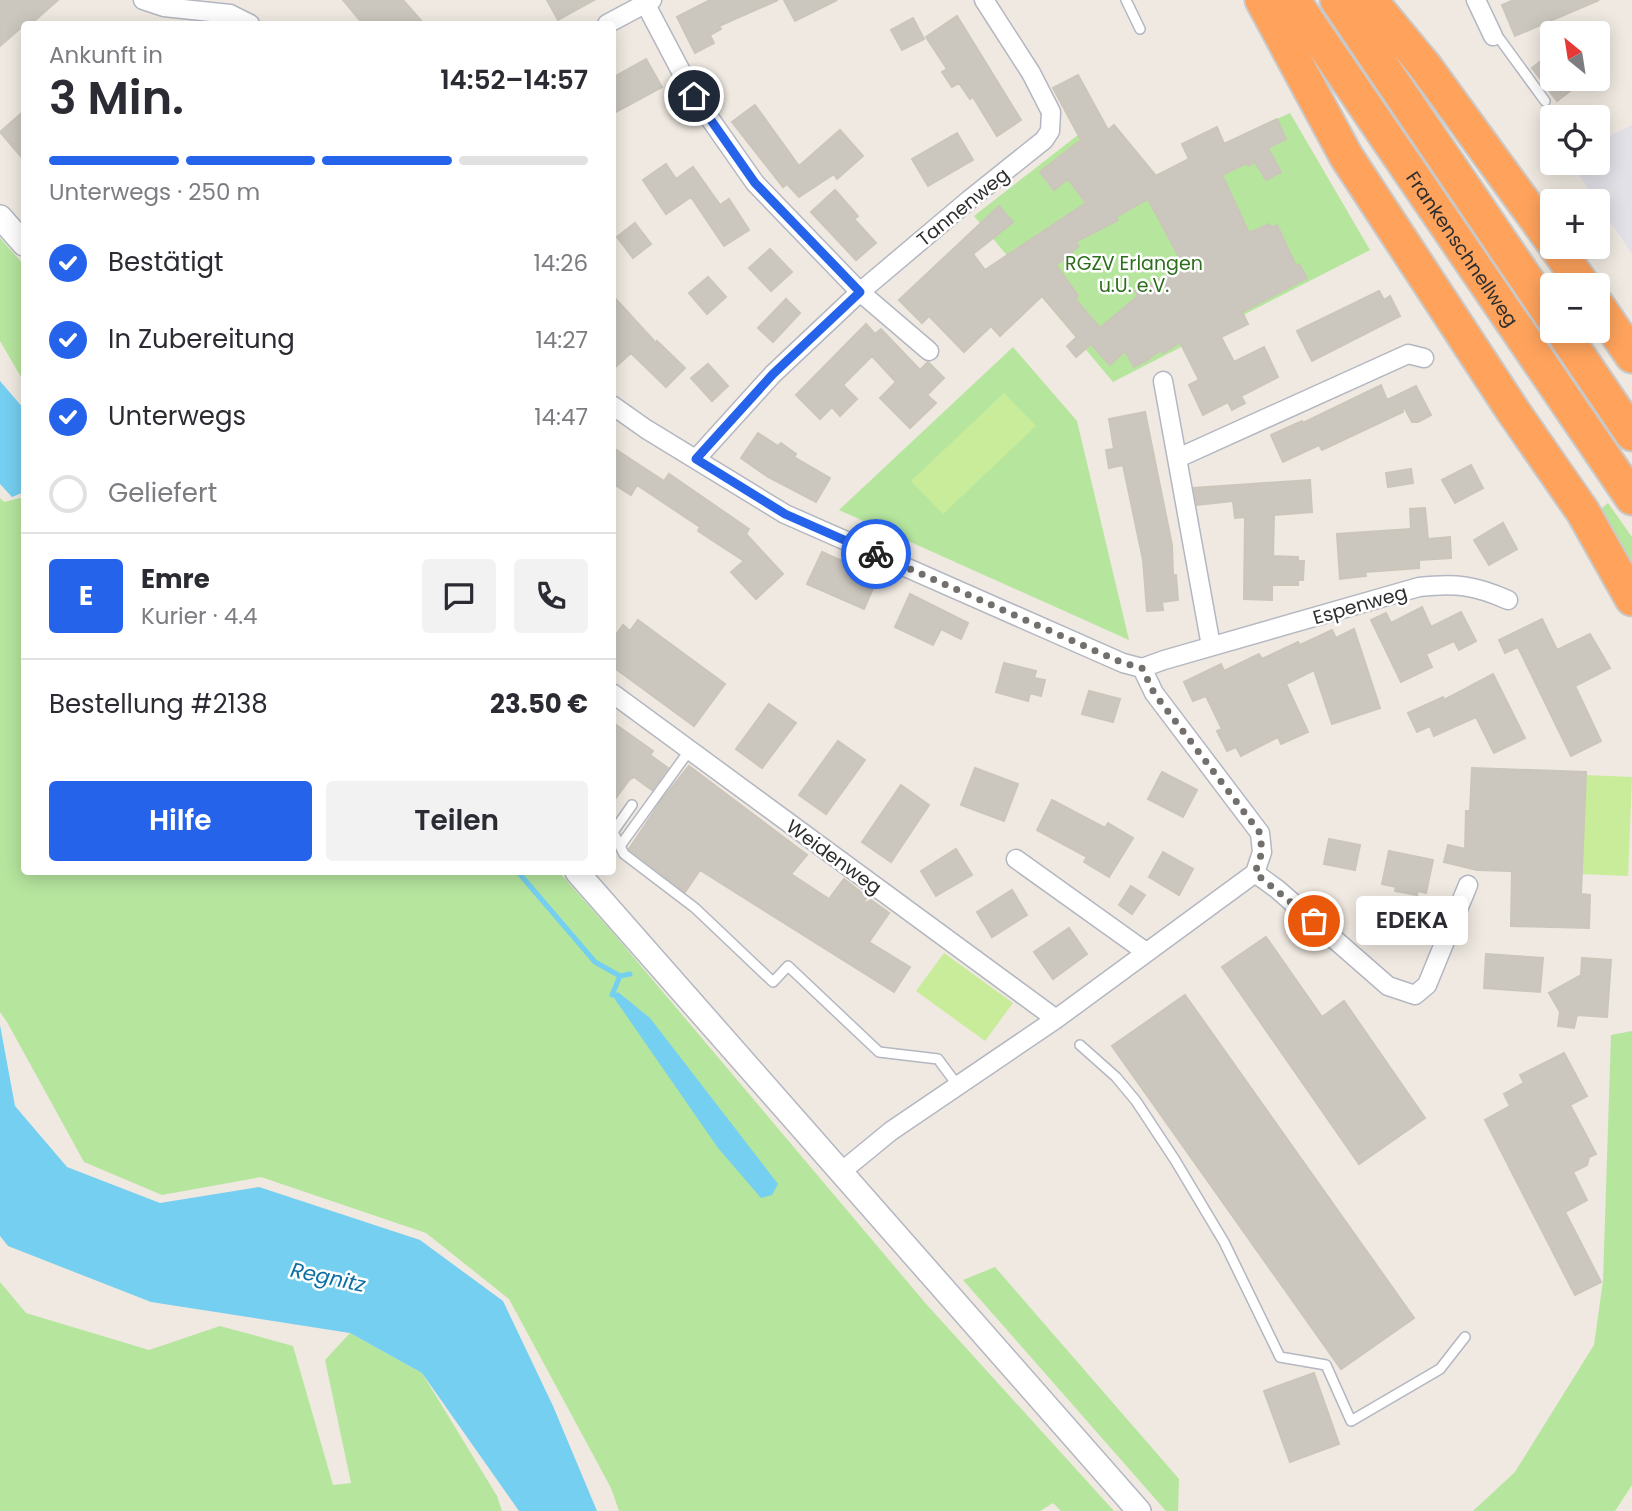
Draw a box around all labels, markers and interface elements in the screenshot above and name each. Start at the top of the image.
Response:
north arrow [1540,21,1610,91]
map controls [1540,21,1610,343]
text: Ankunft in [49,39,163,71]
text: 14:52–14:57 [440,62,588,98]
text: 3 Min. [49,66,184,130]
pin [664,66,724,126]
icon: home [675,77,713,115]
button: locate [1540,105,1610,175]
street label: Tannenweg [911,161,1015,253]
street label: Frankenschnellweg [1400,166,1525,332]
text: Unterwegs · 250 m [49,176,260,208]
button: + [1540,189,1610,259]
icon: check [49,244,87,282]
text: Bestätigt [108,244,224,280]
text: 14:26 [533,247,588,279]
park label: RGZV Erlangen u.U. e.V. [1065,250,1203,299]
button: − [1540,273,1610,343]
icon: check [49,321,87,359]
text: In Zubereitung [108,321,295,357]
text: 14:27 [535,324,588,356]
icon: check [49,398,87,436]
text: Unterwegs [108,398,246,434]
text: 14:47 [534,401,588,433]
text: Geliefert [108,475,217,511]
courier [841,519,911,589]
icon: bike [857,535,895,573]
button: chat [422,559,496,633]
button: phone [514,559,588,633]
text: Emre [141,561,210,597]
text: E [79,578,93,614]
street label: Espenweg [1310,579,1410,631]
text: Kurier · 4.4 [141,600,258,632]
text: Bestellung #2138 [49,686,268,722]
text: 23.50 € [490,686,588,722]
button: Hilfe [49,781,312,861]
button: Teilen [326,781,588,861]
street label: Weidenweg [781,813,887,901]
pin [1284,891,1344,951]
callout: EDEKA [1356,897,1468,946]
icon: bag [1295,902,1333,940]
text: EDEKA [1376,904,1448,936]
water label: Regnitz [288,1255,369,1299]

